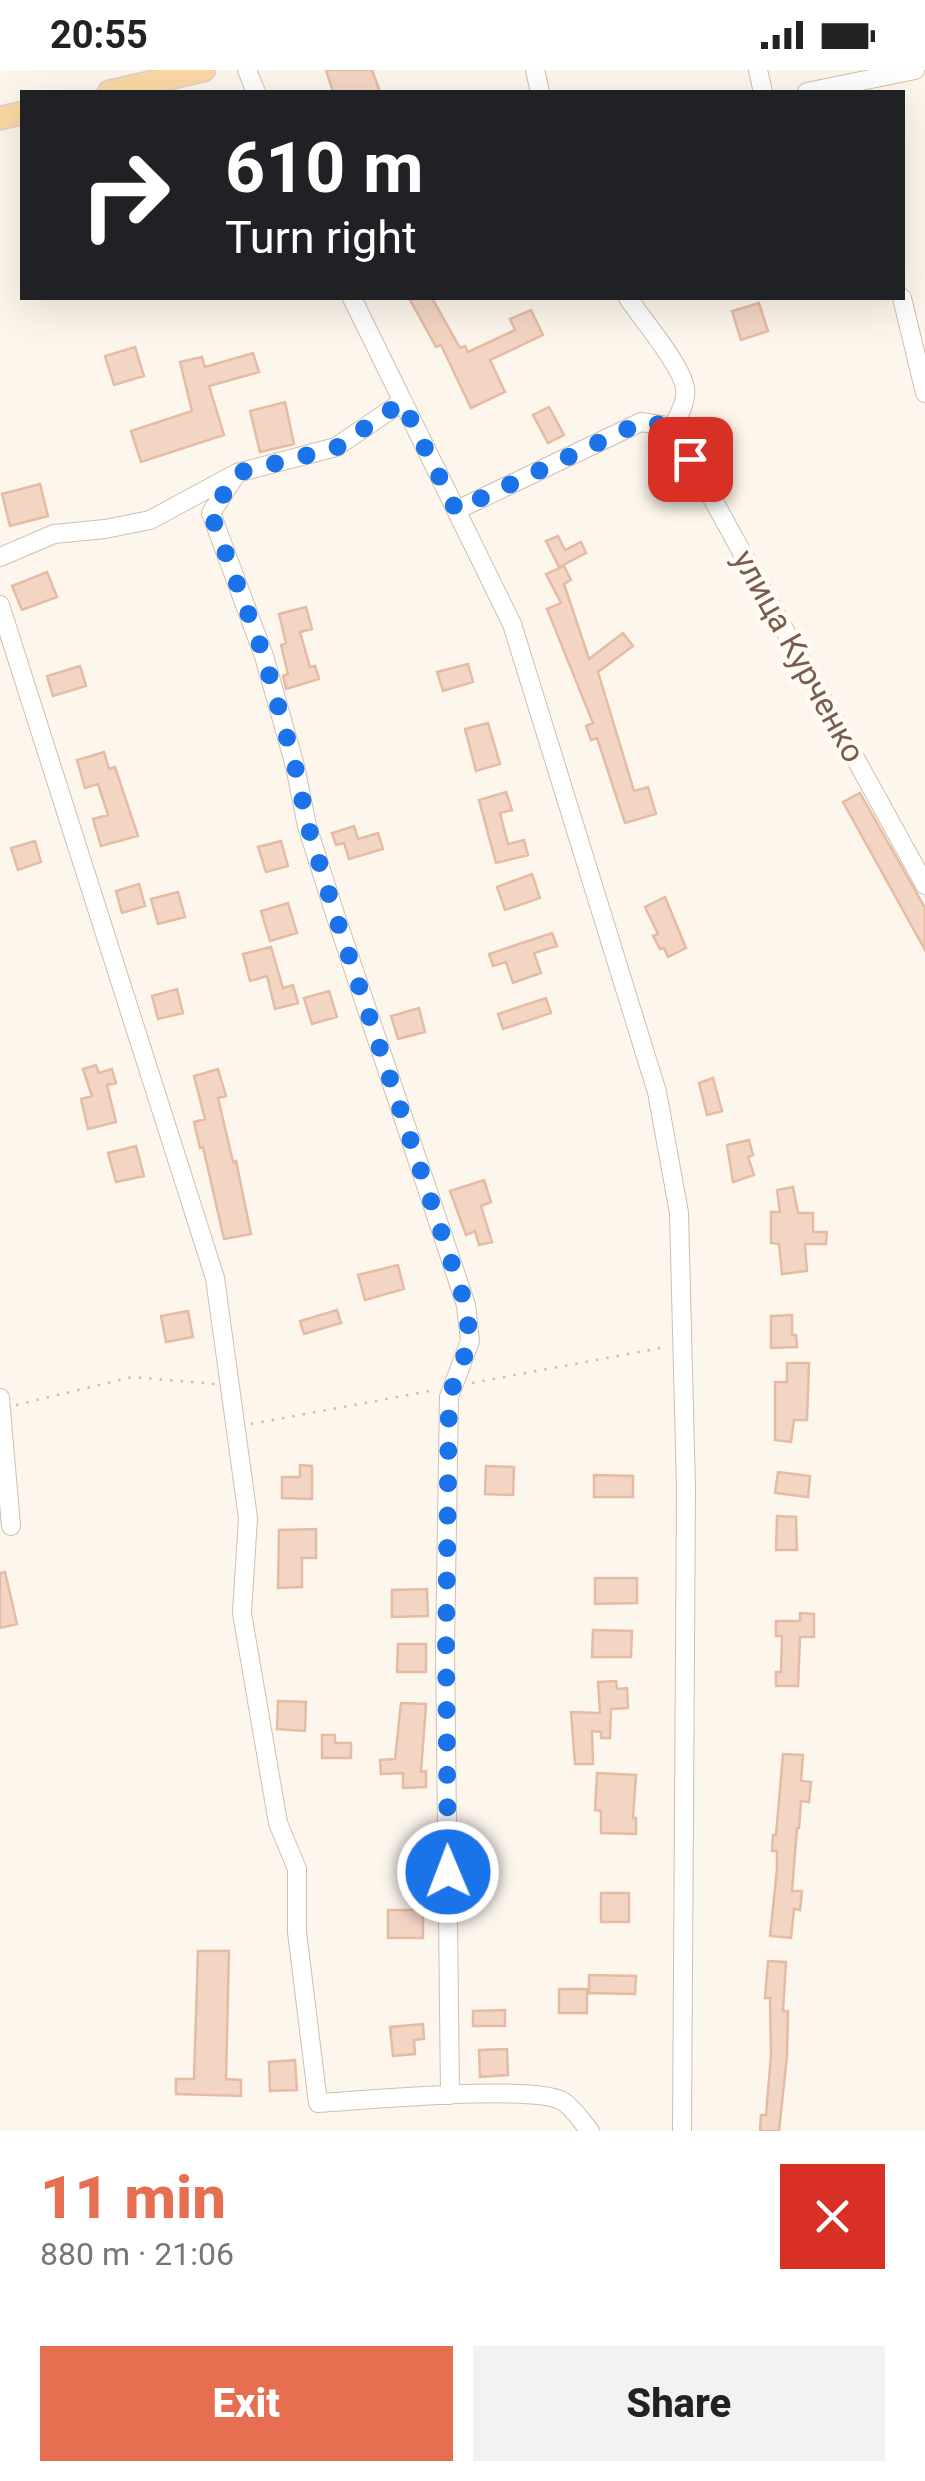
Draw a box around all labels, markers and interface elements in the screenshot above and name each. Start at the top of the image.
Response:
text: 20:55 [50,13,148,57]
text: 610 m [225,127,424,209]
icon: right [60,130,190,260]
text: Turn right [225,211,417,264]
pin [648,417,733,502]
icon: arrive [663,432,718,487]
street label: улица Курченко [725,543,873,769]
position arrow [396,1820,500,1924]
text: 11 min [40,2162,226,2233]
button: close [780,2164,885,2269]
text: 880 m · 21:06 [40,2235,234,2273]
button: Exit [40,2346,453,2461]
button: Share [473,2346,885,2461]

